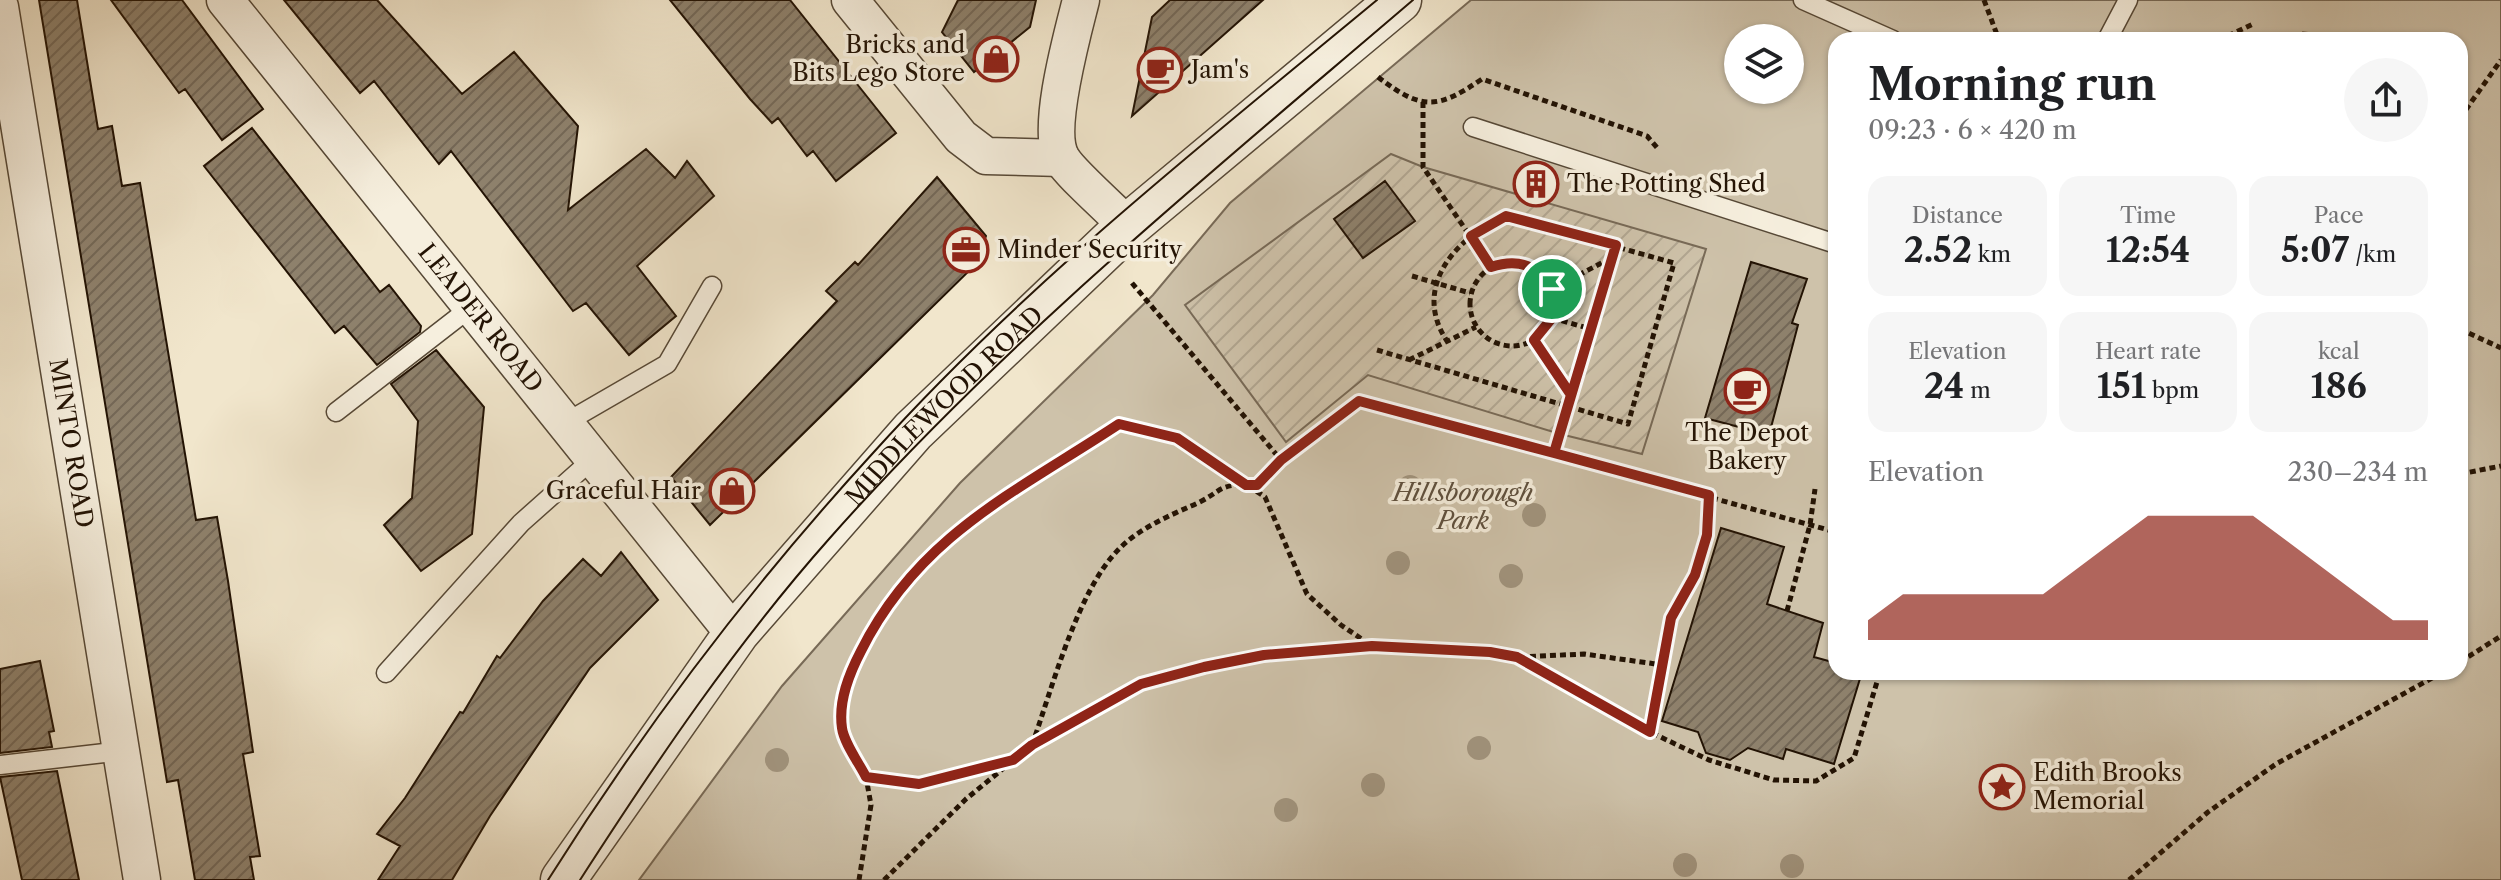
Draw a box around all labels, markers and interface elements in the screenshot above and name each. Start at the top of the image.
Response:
map controls [1724,24,1804,104]
button: layers [1724,24,1804,104]
place label: Bricks and Bits Lego Store [792,30,965,87]
shop icon: Bricks and Bits Lego Store [972,35,1020,83]
cafe icon: Jam's [1136,46,1184,94]
place label: Jam's [1187,55,1249,84]
text: Morning run [1868,57,2157,111]
button: share [2344,58,2428,142]
text: 09:23 · 6 × 420 m [1868,114,2077,146]
building icon: The Potting Shed [1512,160,1560,208]
place label: The Potting Shed [1567,169,1766,198]
text: Distance [1912,202,2003,229]
text: Time [2120,202,2176,229]
text: Pace [2314,202,2364,229]
office icon: Minder Security [942,226,990,274]
text: 2.52 [1904,229,1972,271]
text: 12:54 [2106,229,2190,271]
text: 5:07 [2281,229,2349,271]
place label: Minder Security [997,235,1183,264]
street label: LEADER ROAD [412,238,549,398]
text: km [1972,241,2011,268]
text: /km [2349,241,2396,268]
pin [1518,255,1586,323]
icon: arrive [1530,267,1574,311]
street label: MIDDLEWOOD ROAD [839,300,1049,511]
text: Elevation [1908,338,2006,365]
text: Heart rate [2095,338,2201,365]
text: kcal [2318,338,2359,365]
street label: MINTO ROAD [43,356,100,530]
text: 24 [1924,365,1964,407]
text: 151 [2097,365,2146,407]
text: 186 [2310,365,2367,407]
cafe icon: The Depot Bakery [1723,367,1771,415]
text: m [1964,377,1991,404]
text: bpm [2146,377,2199,404]
place label: The Depot Bakery [1685,418,1809,475]
text: Elevation [1868,456,1984,488]
text: 230–234 m [2287,456,2428,488]
shop icon: Graceful Hair [708,467,756,515]
place label: Graceful Hair [546,476,701,505]
park label: Hillsborough Park [1391,478,1533,535]
place label: Edith Brooks Memorial [2033,758,2182,815]
place icon: Edith Brooks Memorial [1978,763,2026,811]

